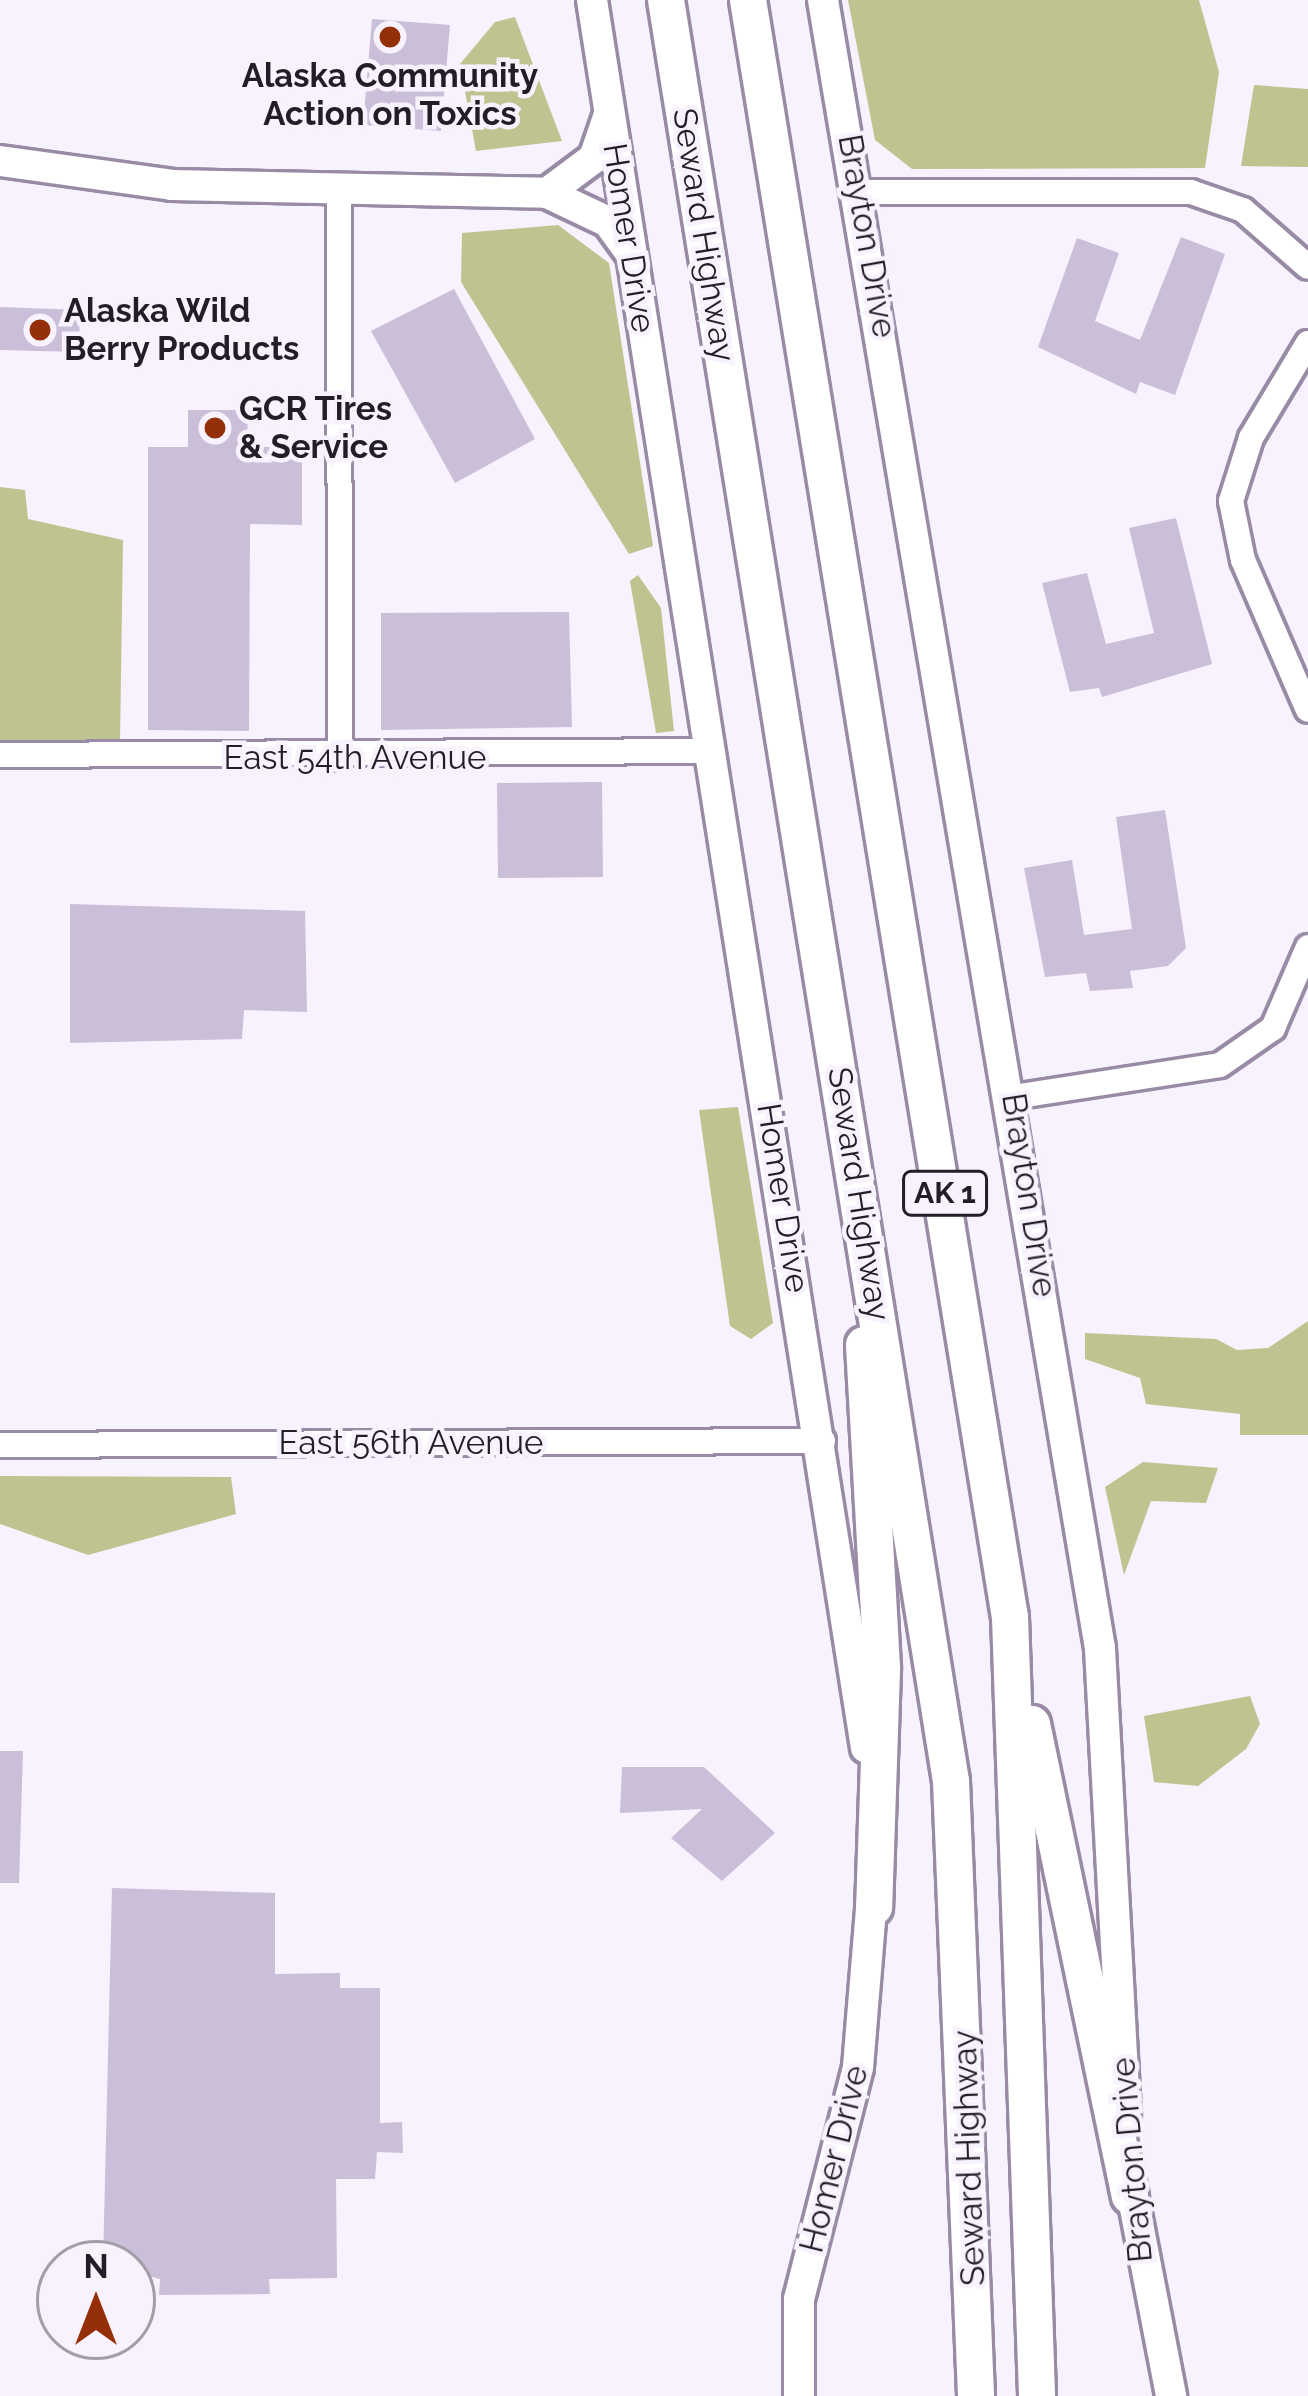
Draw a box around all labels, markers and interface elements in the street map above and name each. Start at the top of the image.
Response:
marker: Alaska Community Action on Toxics [377,24,403,50]
place label: Alaska Community Action on Toxics [242,56,538,134]
street label: Seward Highway [664,106,744,364]
street label: Brayton Drive [830,131,904,341]
street label: Homer Drive [594,140,664,336]
place label: Alaska Wild Berry Products [64,291,300,369]
marker: Alaska Wild Berry Products [27,317,53,343]
place label: GCR Tires & Service [239,389,393,467]
marker: GCR Tires & Service [202,415,228,441]
street label: East 54th Avenue [223,738,487,778]
street label: Seward Highway [819,1065,899,1323]
street label: Brayton Drive [993,1090,1065,1300]
street label: Homer Drive [748,1100,818,1296]
road number: AK 1 [900,1169,990,1217]
street label: East 56th Avenue [278,1423,544,1463]
street label: Seward Highway [945,2029,993,2287]
street label: Brayton Drive [1103,2056,1161,2264]
street label: Homer Drive [792,2061,876,2257]
north arrow [36,2240,156,2360]
text: N [83,2247,109,2286]

